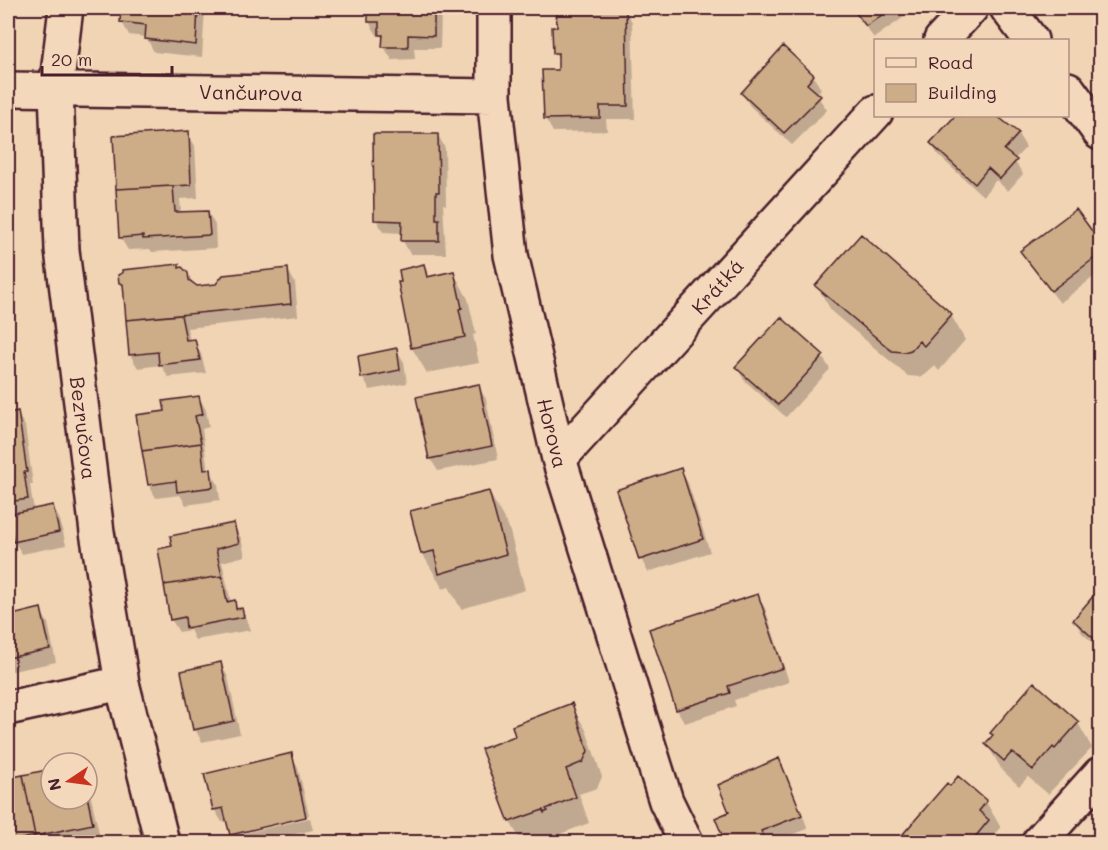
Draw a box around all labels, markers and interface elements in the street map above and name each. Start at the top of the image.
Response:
scale bar [42,39,172,77]
legend [874,39,1069,117]
text: 20 m [51,47,92,71]
text: Road [928,50,973,74]
street label: Vančurova [199,78,303,106]
text: Building [928,80,996,104]
street label: Krátká [685,253,749,319]
street label: Bezručova [65,375,103,481]
street label: Horova [532,395,574,471]
north arrow [39,751,99,811]
text: N [42,776,65,793]

